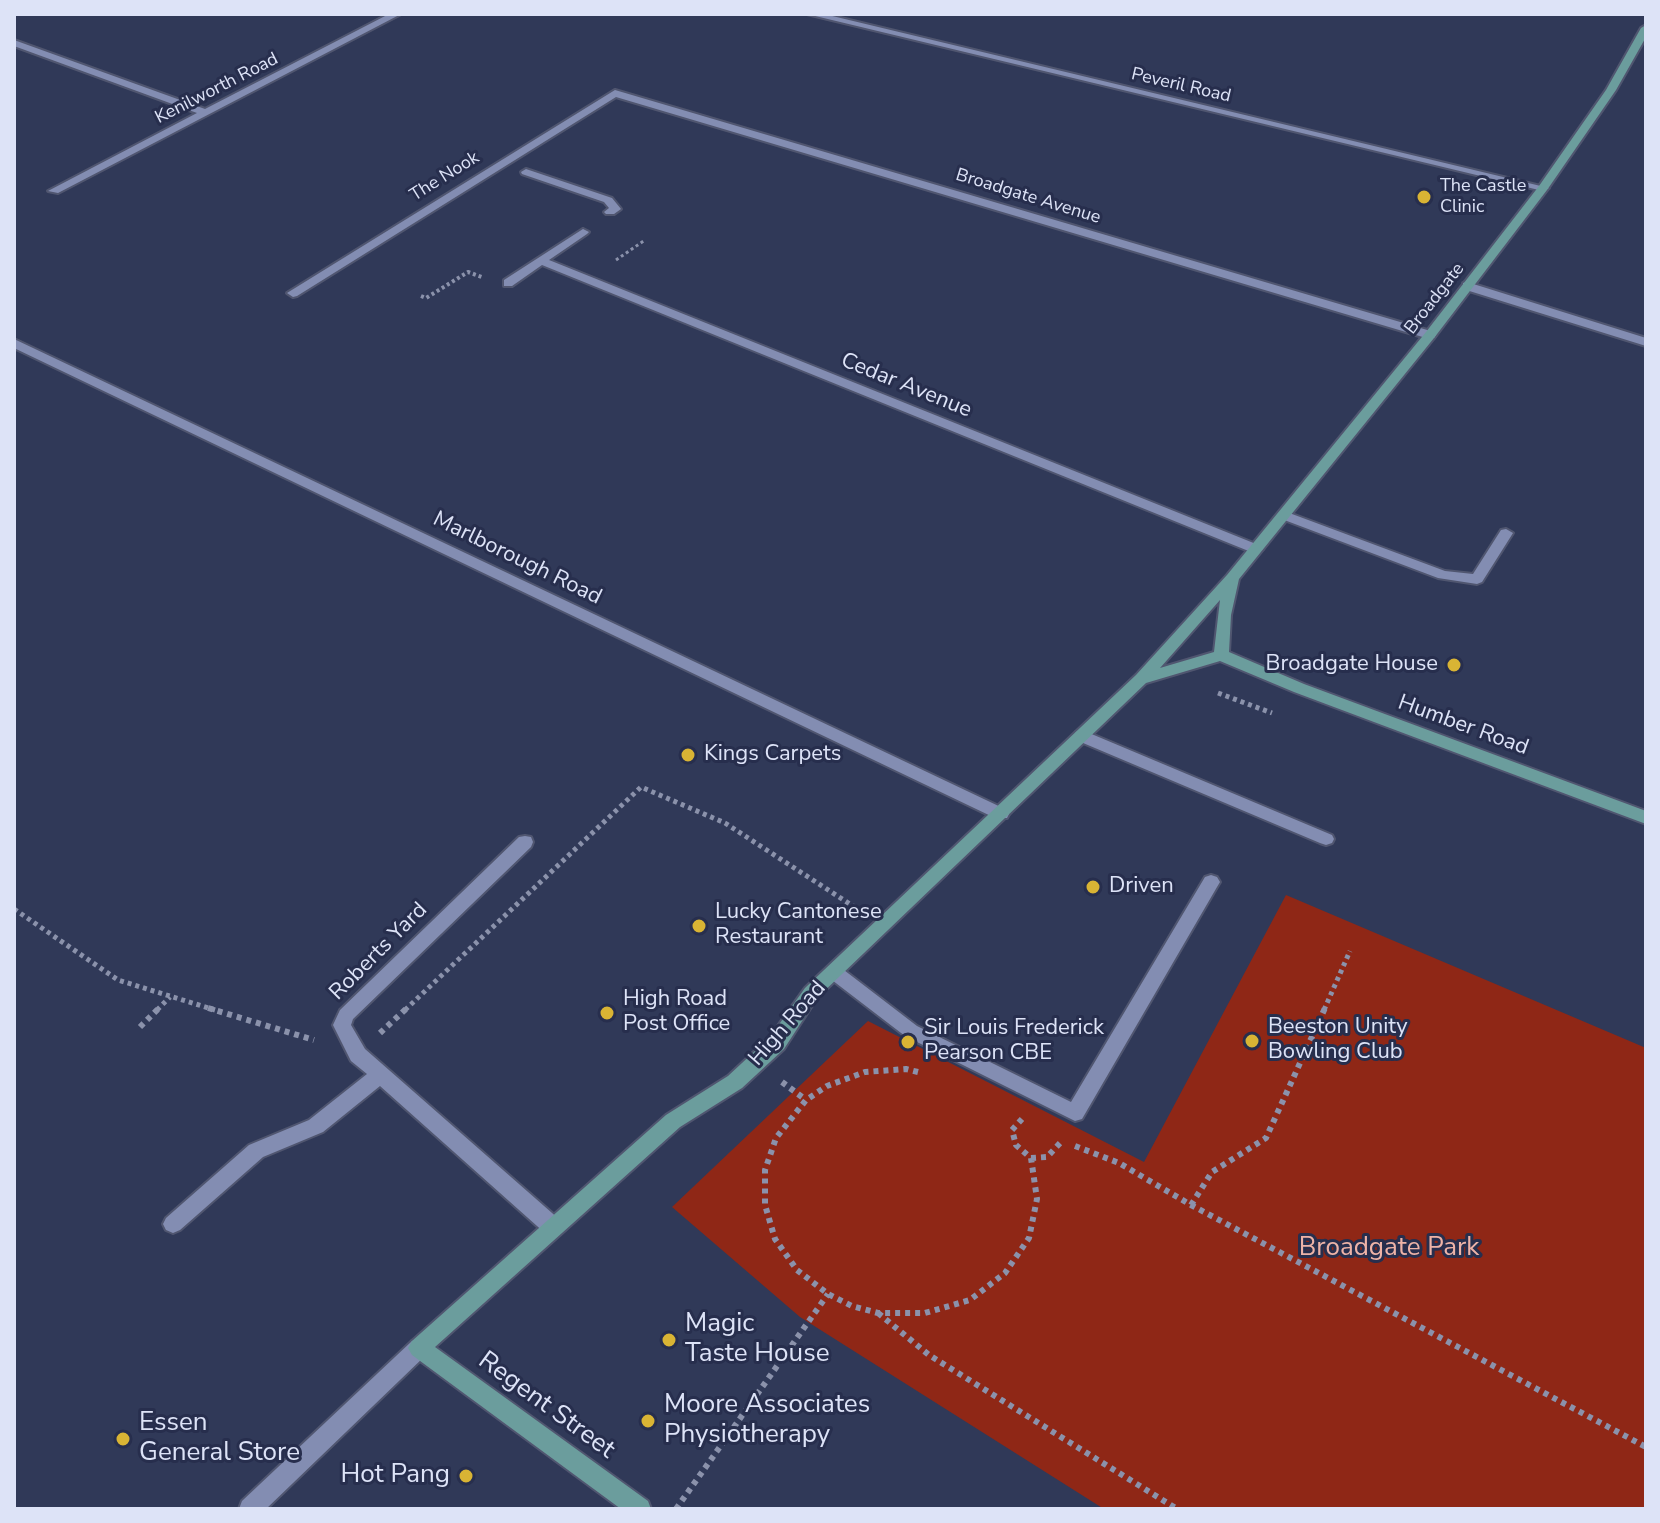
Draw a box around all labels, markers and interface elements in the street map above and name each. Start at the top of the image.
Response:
street label: Kenilworth Road [152,49,282,129]
street label: Peveril Road [1129,64,1233,108]
street label: The Nook [406,147,484,207]
street label: Broadgate Avenue [953,165,1103,229]
place label: The Castle Clinic [1440,176,1526,218]
marker: The Castle Clinic [1415,188,1433,206]
street label: Broadgate [1401,259,1469,339]
street label: Cedar Avenue [837,348,975,424]
street label: Marlborough Road [428,507,606,611]
place label: Broadgate House [1266,652,1438,678]
marker: Broadgate House [1445,656,1463,674]
street label: Humber Road [1394,690,1532,762]
place label: Kings Carpets [704,742,841,768]
marker: Kings Carpets [679,746,697,764]
place label: Driven [1109,874,1174,900]
marker: Driven [1084,878,1102,896]
street label: Roberts Yard [325,898,433,1006]
place label: Lucky Cantonese Restaurant [715,900,882,952]
marker: Lucky Cantonese Restaurant [690,917,708,935]
street label: High Road [744,976,832,1072]
place label: High Road Post Office [623,987,730,1038]
marker: High Road Post Office [598,1004,616,1022]
place label: Beeston Unity Bowling Club [1268,1015,1407,1066]
place label: Sir Louis Frederick Pearson CBE [924,1016,1104,1068]
marker: Beeston Unity Bowling Club [1243,1032,1261,1050]
marker: Sir Louis Frederick Pearson CBE [899,1033,917,1051]
park label: Broadgate Park [1299,1233,1479,1265]
place label: Magic Taste House [685,1309,829,1370]
marker: Magic Taste House [660,1331,678,1349]
street label: Regent Street [472,1346,620,1466]
place label: Moore Associates Physiotherapy [664,1390,870,1452]
place label: Essen General Store [139,1408,300,1470]
marker: Moore Associates Physiotherapy [639,1412,657,1430]
marker: Essen General Store [114,1430,132,1448]
place label: Hot Pang [340,1460,450,1492]
marker: Hot Pang [457,1467,475,1485]

